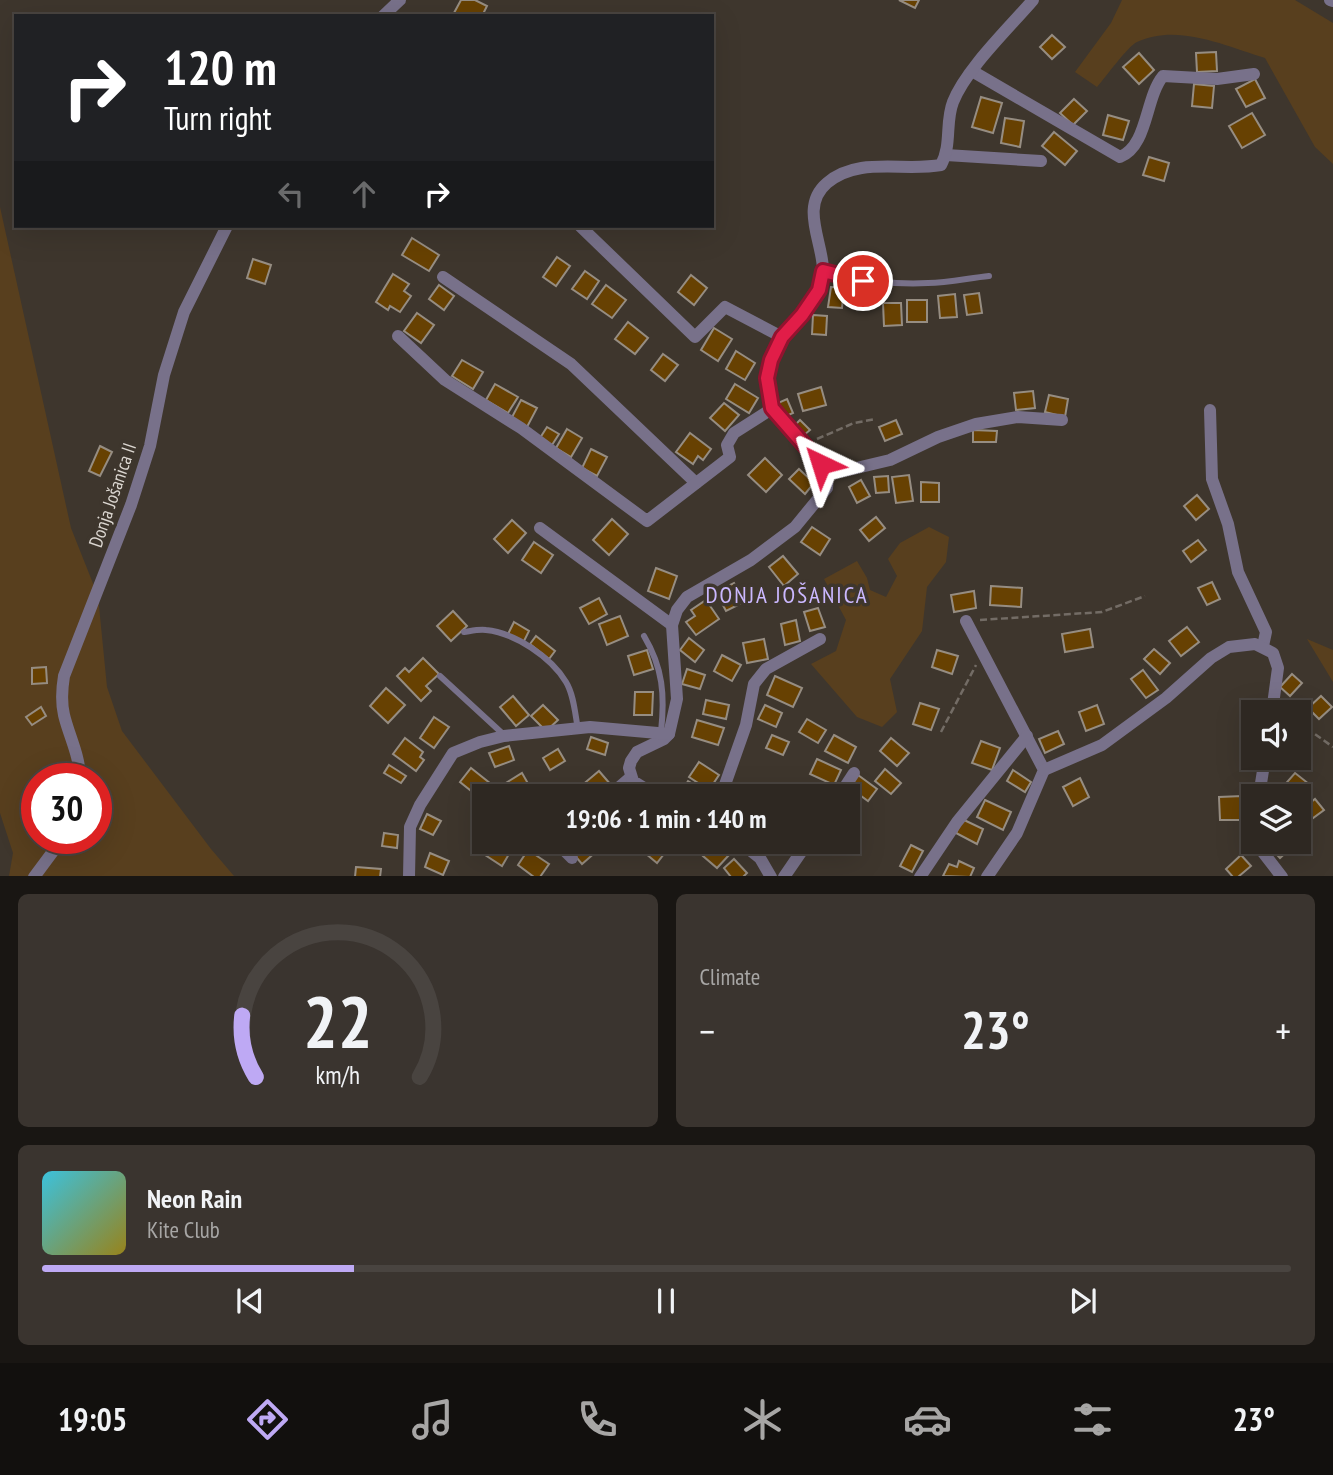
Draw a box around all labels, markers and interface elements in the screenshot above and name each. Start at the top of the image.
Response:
text: 120 m [164,35,277,99]
icon: right [49,42,140,133]
text: Turn right [164,97,272,139]
icon: left [272,175,310,213]
icon: ahead [345,175,383,213]
icon: right [418,175,456,213]
pin [833,251,893,311]
icon: arrive [844,262,882,300]
position arrow [784,427,858,501]
street label: Donja Jošanica II [83,440,141,550]
district label: DONJA JOŠANICA [705,580,869,609]
map controls [1241,700,1311,854]
button: sound [1241,700,1311,770]
speed limit sign: 30 [21,763,112,854]
button: layers [1241,784,1311,854]
text: 19:06 · 1 min · 140 m [566,802,766,835]
text: Climate [700,962,760,991]
text: 22 [303,973,373,1067]
text: 23° [961,996,1030,1063]
text: − [700,1006,715,1055]
text: + [1275,1006,1291,1055]
text: km/h [316,1058,360,1090]
text: Neon Rain [147,1182,242,1215]
text: Kite Club [147,1215,220,1244]
icon: previous [231,1282,269,1320]
icon: pause [647,1282,685,1320]
icon: next [1064,1282,1102,1320]
icon: directions [243,1395,292,1444]
icon: music [408,1395,457,1444]
icon: phone [573,1395,622,1444]
icon: climate [738,1395,787,1444]
icon: car [903,1395,952,1444]
icon: filters [1068,1395,1117,1444]
text: 19:05 [58,1398,127,1440]
text: 23° [1233,1398,1275,1440]

